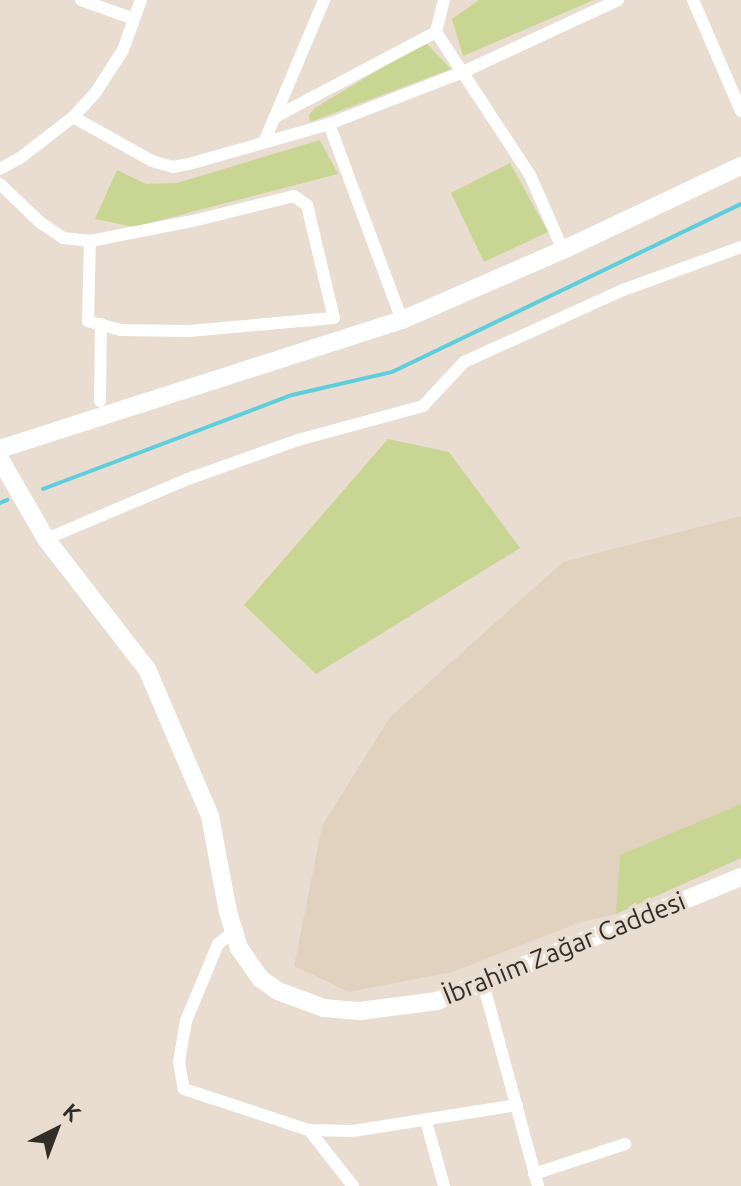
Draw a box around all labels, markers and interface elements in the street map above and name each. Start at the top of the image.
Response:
street label: İbrahim Zağar Caddesi [438,885,690,1011]
north arrow [16,1090,96,1170]
text: K [59,1098,86,1126]

